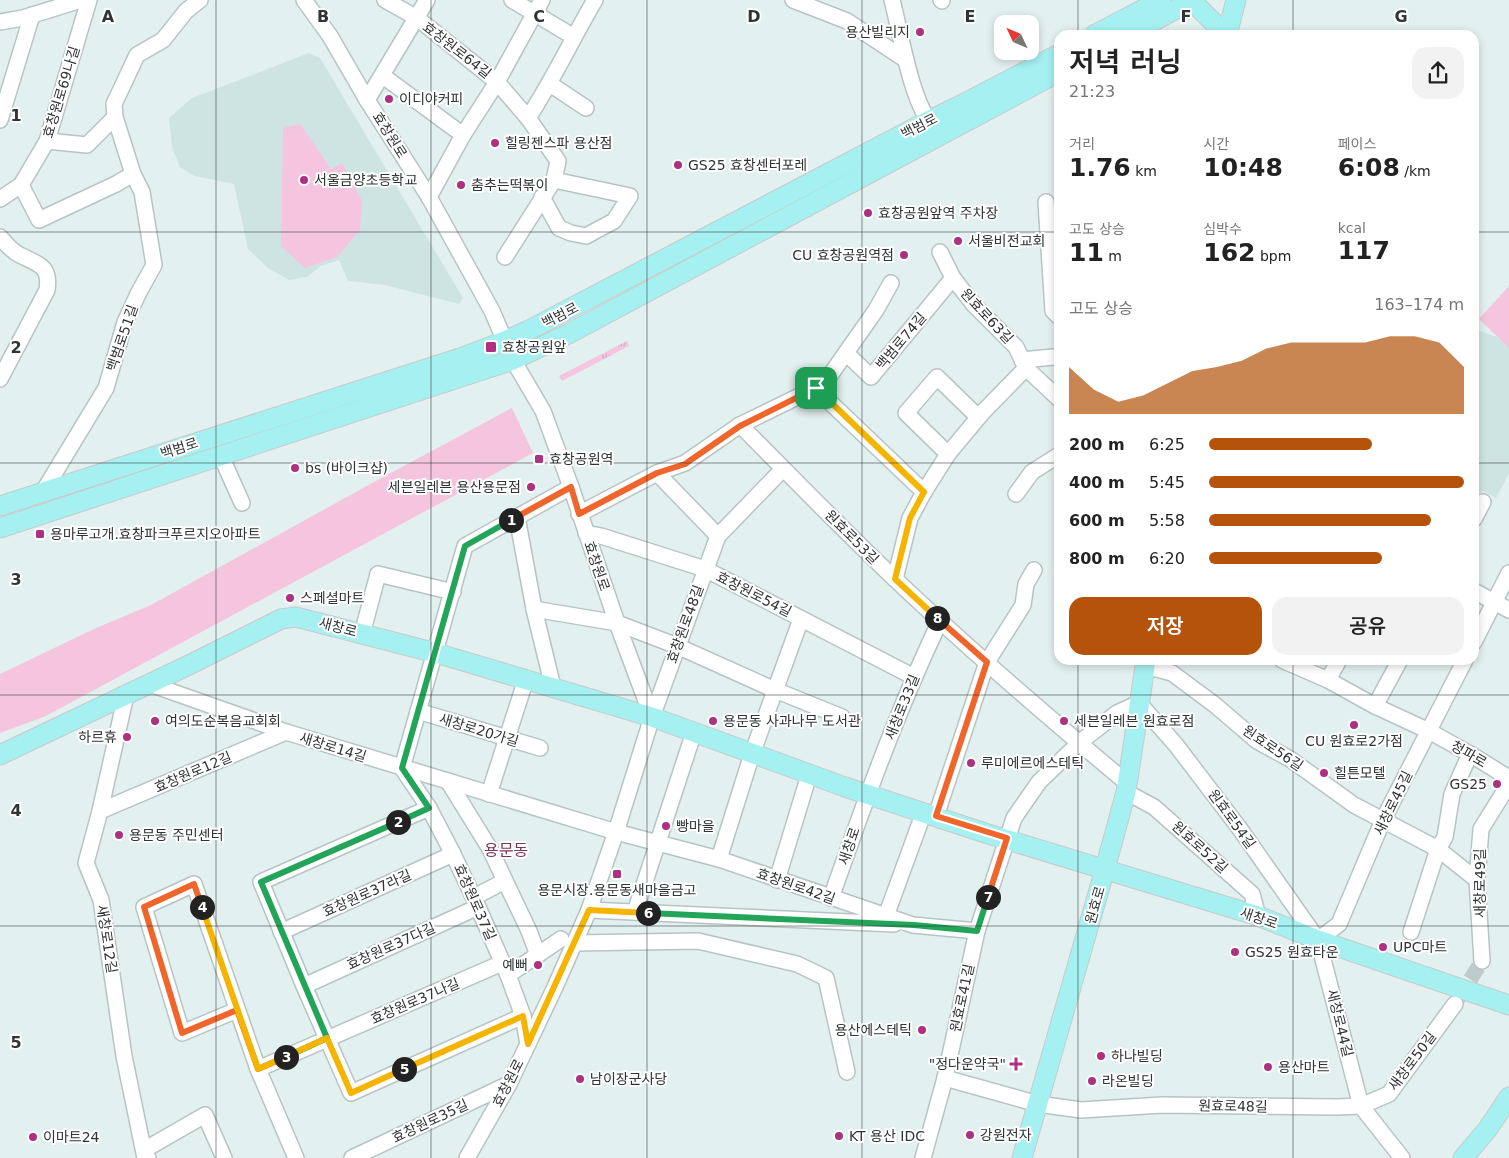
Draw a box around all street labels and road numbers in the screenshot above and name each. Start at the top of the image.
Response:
street label: 효창원로64길 [420,18,494,82]
street label: 효창원로69나길 [39,44,83,140]
street label: 효창원로 [370,109,410,161]
street label: 백범로 [898,110,940,142]
street label: 원효로63길 [958,285,1016,347]
street label: 백범로 [539,299,581,331]
street label: 백범로51길 [103,303,141,373]
street label: 백범로74길 [873,309,929,373]
street label: 백범로 [158,434,200,462]
street label: 원효로53길 [822,507,882,567]
street label: 효창원로 [581,539,613,593]
street label: 효창원로54길 [714,568,794,620]
street label: 효창원로48길 [663,583,707,665]
street label: 새창로 [317,614,359,640]
street label: 새창로33길 [882,672,922,742]
street label: 새창로20가길 [437,710,521,750]
street label: 원효로56길 [1240,722,1306,774]
street label: 새창로14길 [298,729,368,765]
street label: 청파로 [1448,737,1490,771]
street label: 효창원로12길 [152,749,234,795]
street label: 새창로45길 [1371,768,1415,838]
street label: 원효로54길 [1205,786,1259,852]
street label: 원효로52길 [1169,818,1231,876]
street label: 새창로 [835,825,863,867]
street label: 새창로49길 [1472,848,1488,918]
street label: 효창원로37길 [451,861,499,943]
street label: 효창원로42길 [755,865,837,907]
street label: 효창원로37라길 [320,866,414,920]
street label: 원효로 [1082,884,1108,926]
street label: 새창로12길 [94,904,120,974]
street label: 새창로 [1238,904,1280,932]
street label: 효창원로37다길 [344,919,438,973]
street label: 원효로41길 [947,962,977,1034]
street label: 효창원로37나길 [368,975,462,1027]
street label: 새창로44길 [1324,987,1356,1059]
street label: 새창로50길 [1385,1028,1439,1094]
street label: 효창원로 [489,1056,527,1110]
street label: 효창원로35길 [389,1096,471,1146]
street label: 원효로48길 [1198,1097,1268,1115]

